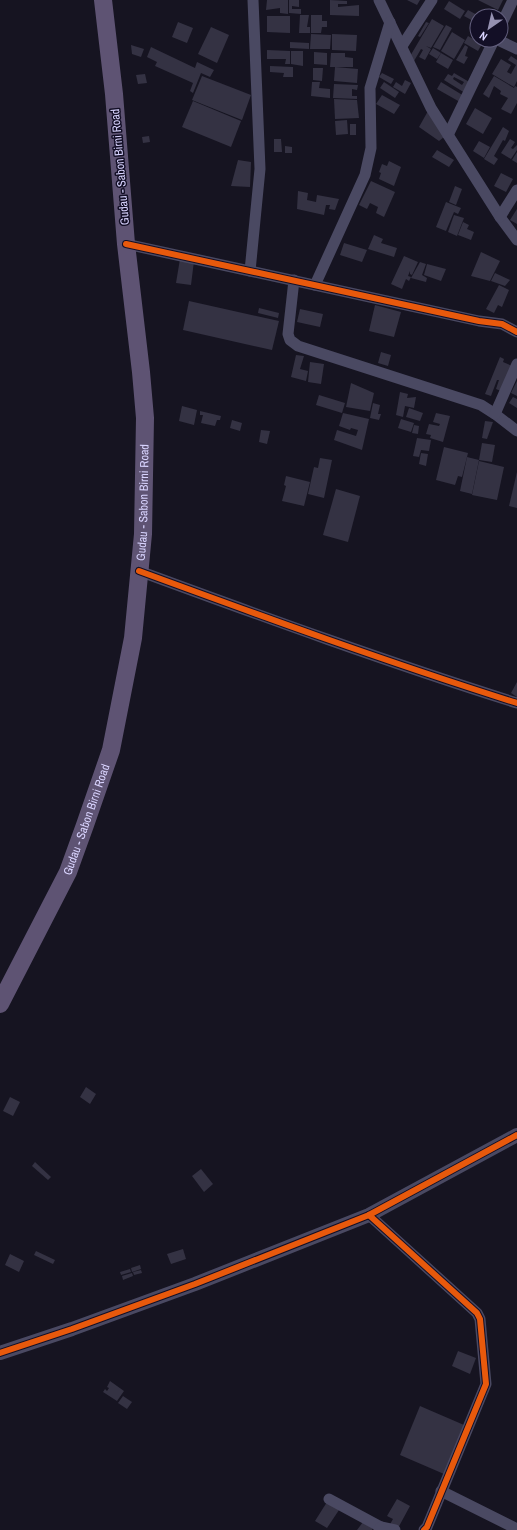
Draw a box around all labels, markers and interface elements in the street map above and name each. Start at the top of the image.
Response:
north arrow [469,8,509,48]
text: N [477,29,490,44]
street label: Gudau - Sabon Birni Road [107,108,133,226]
street label: Gudau - Sabon Birni Road [132,444,153,562]
street label: Gudau - Sabon Birni Road [59,762,113,877]

